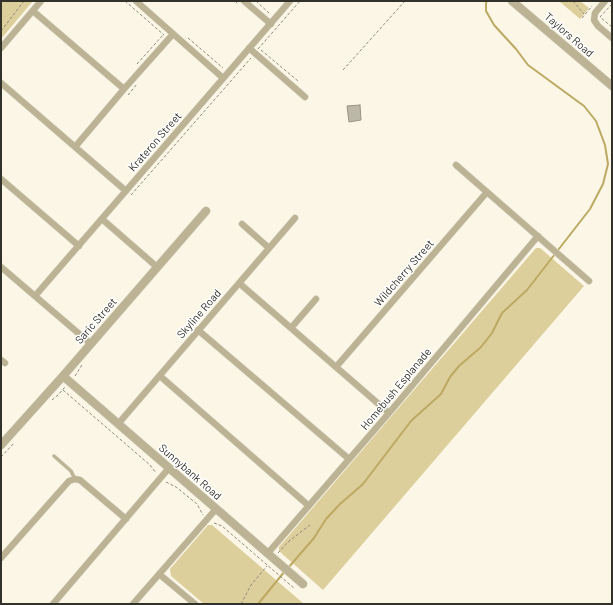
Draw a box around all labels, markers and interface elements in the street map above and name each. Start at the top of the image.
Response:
street label: Taylors Road [542,10,596,60]
street label: Krateron Street [126,110,184,174]
street label: Wildcherry Street [371,237,437,309]
street label: Skyline Road [174,287,224,341]
street label: Saric Street [72,295,120,347]
street label: Homebush Esplanade [358,345,434,433]
street label: Sunnybank Road [156,441,224,503]

